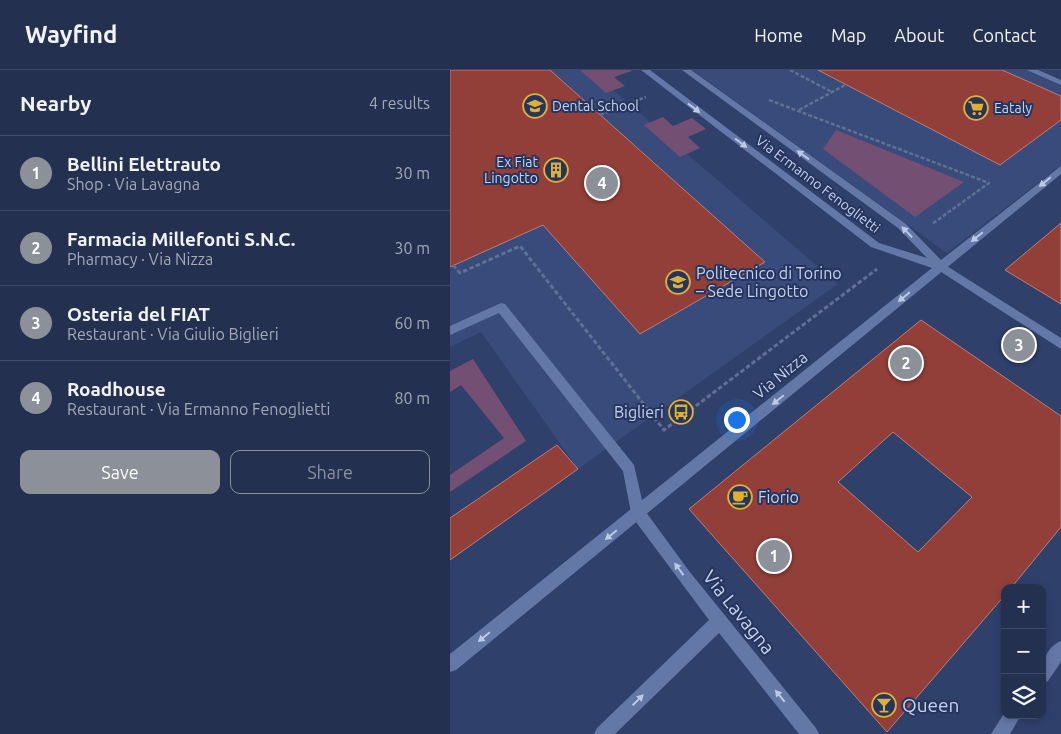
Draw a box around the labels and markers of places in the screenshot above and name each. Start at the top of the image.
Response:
school or university icon: Dental School [522,93,548,119]
supermarket icon: Eataly [963,95,989,121]
place label: Dental School [552,98,639,114]
place label: Eataly [994,100,1032,116]
place label: Ex Fiat Lingotto [484,154,538,186]
building icon: Ex Fiat Lingotto [543,157,569,183]
pin: 4 [586,164,618,202]
place label: Politecnico di Torino – Sede Lingotto [695,264,842,300]
school or university icon: Politecnico di Torino – Sede Lingotto [665,269,691,295]
pin: 3 [1003,326,1035,364]
pin: 2 [890,344,922,382]
bus stop icon: Biglieri [668,399,694,425]
place label: Biglieri [614,403,664,421]
cafe icon: Fiorio [727,484,753,510]
place label: Fiorio [758,488,799,506]
pin: 1 [758,537,790,575]
bar icon: Queen [871,692,897,718]
place label: Queen [902,694,959,716]

